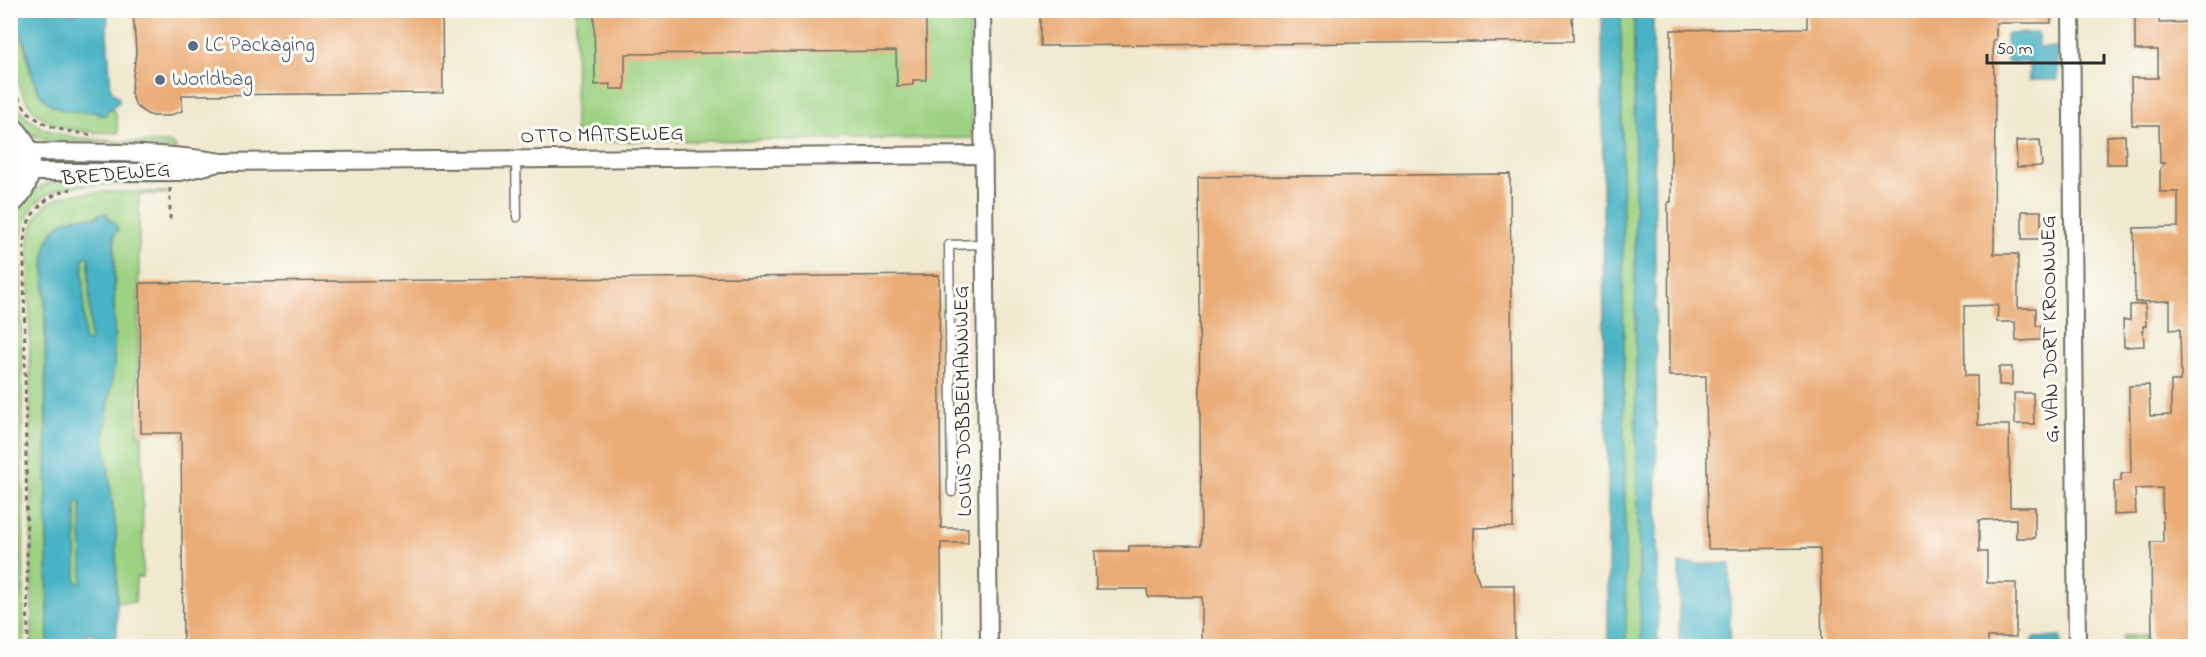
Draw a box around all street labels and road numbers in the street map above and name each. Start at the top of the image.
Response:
street label: OTTO MATSEWEG [520,120,684,152]
street label: BREDEWEG [60,155,171,195]
street label: G. VAN DORT KROONWEG [2034,215,2068,443]
street label: LOUIS DOBBELMANNWEG [947,285,981,517]

